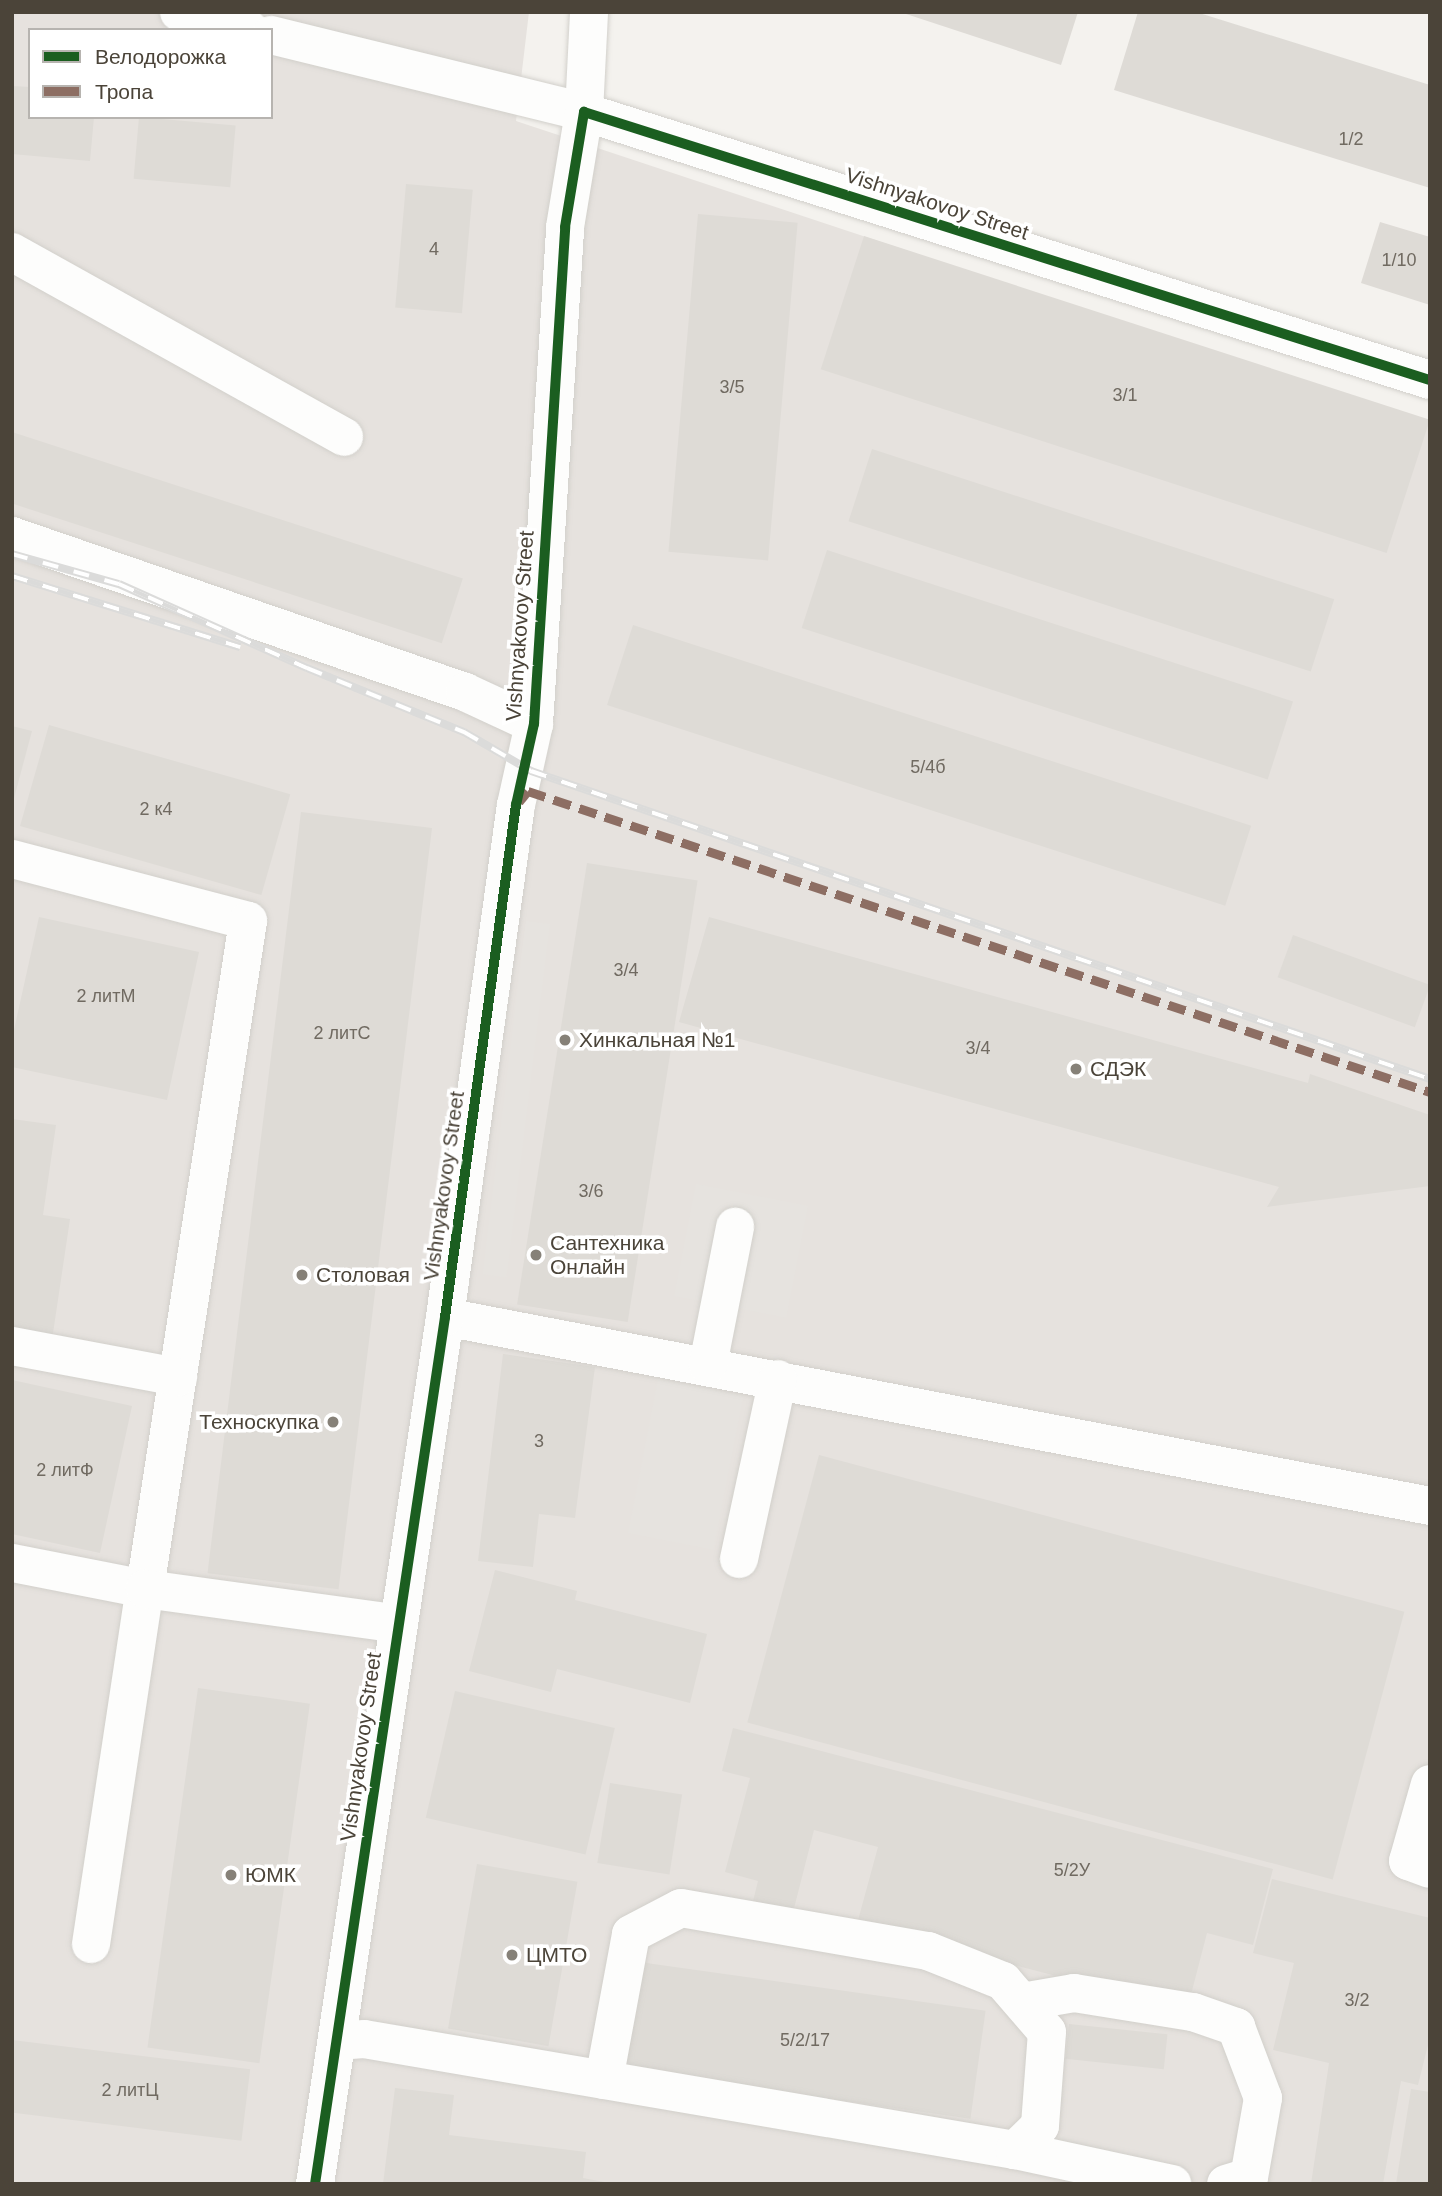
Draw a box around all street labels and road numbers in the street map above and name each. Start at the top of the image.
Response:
street label: Vishnyakovoy Street [842,162,1032,246]
street label: Vishnyakovoy Street [501,530,539,722]
street label: Vishnyakovoy Street [418,1090,470,1282]
street label: Vishnyakovoy Street [335,1651,387,1843]

